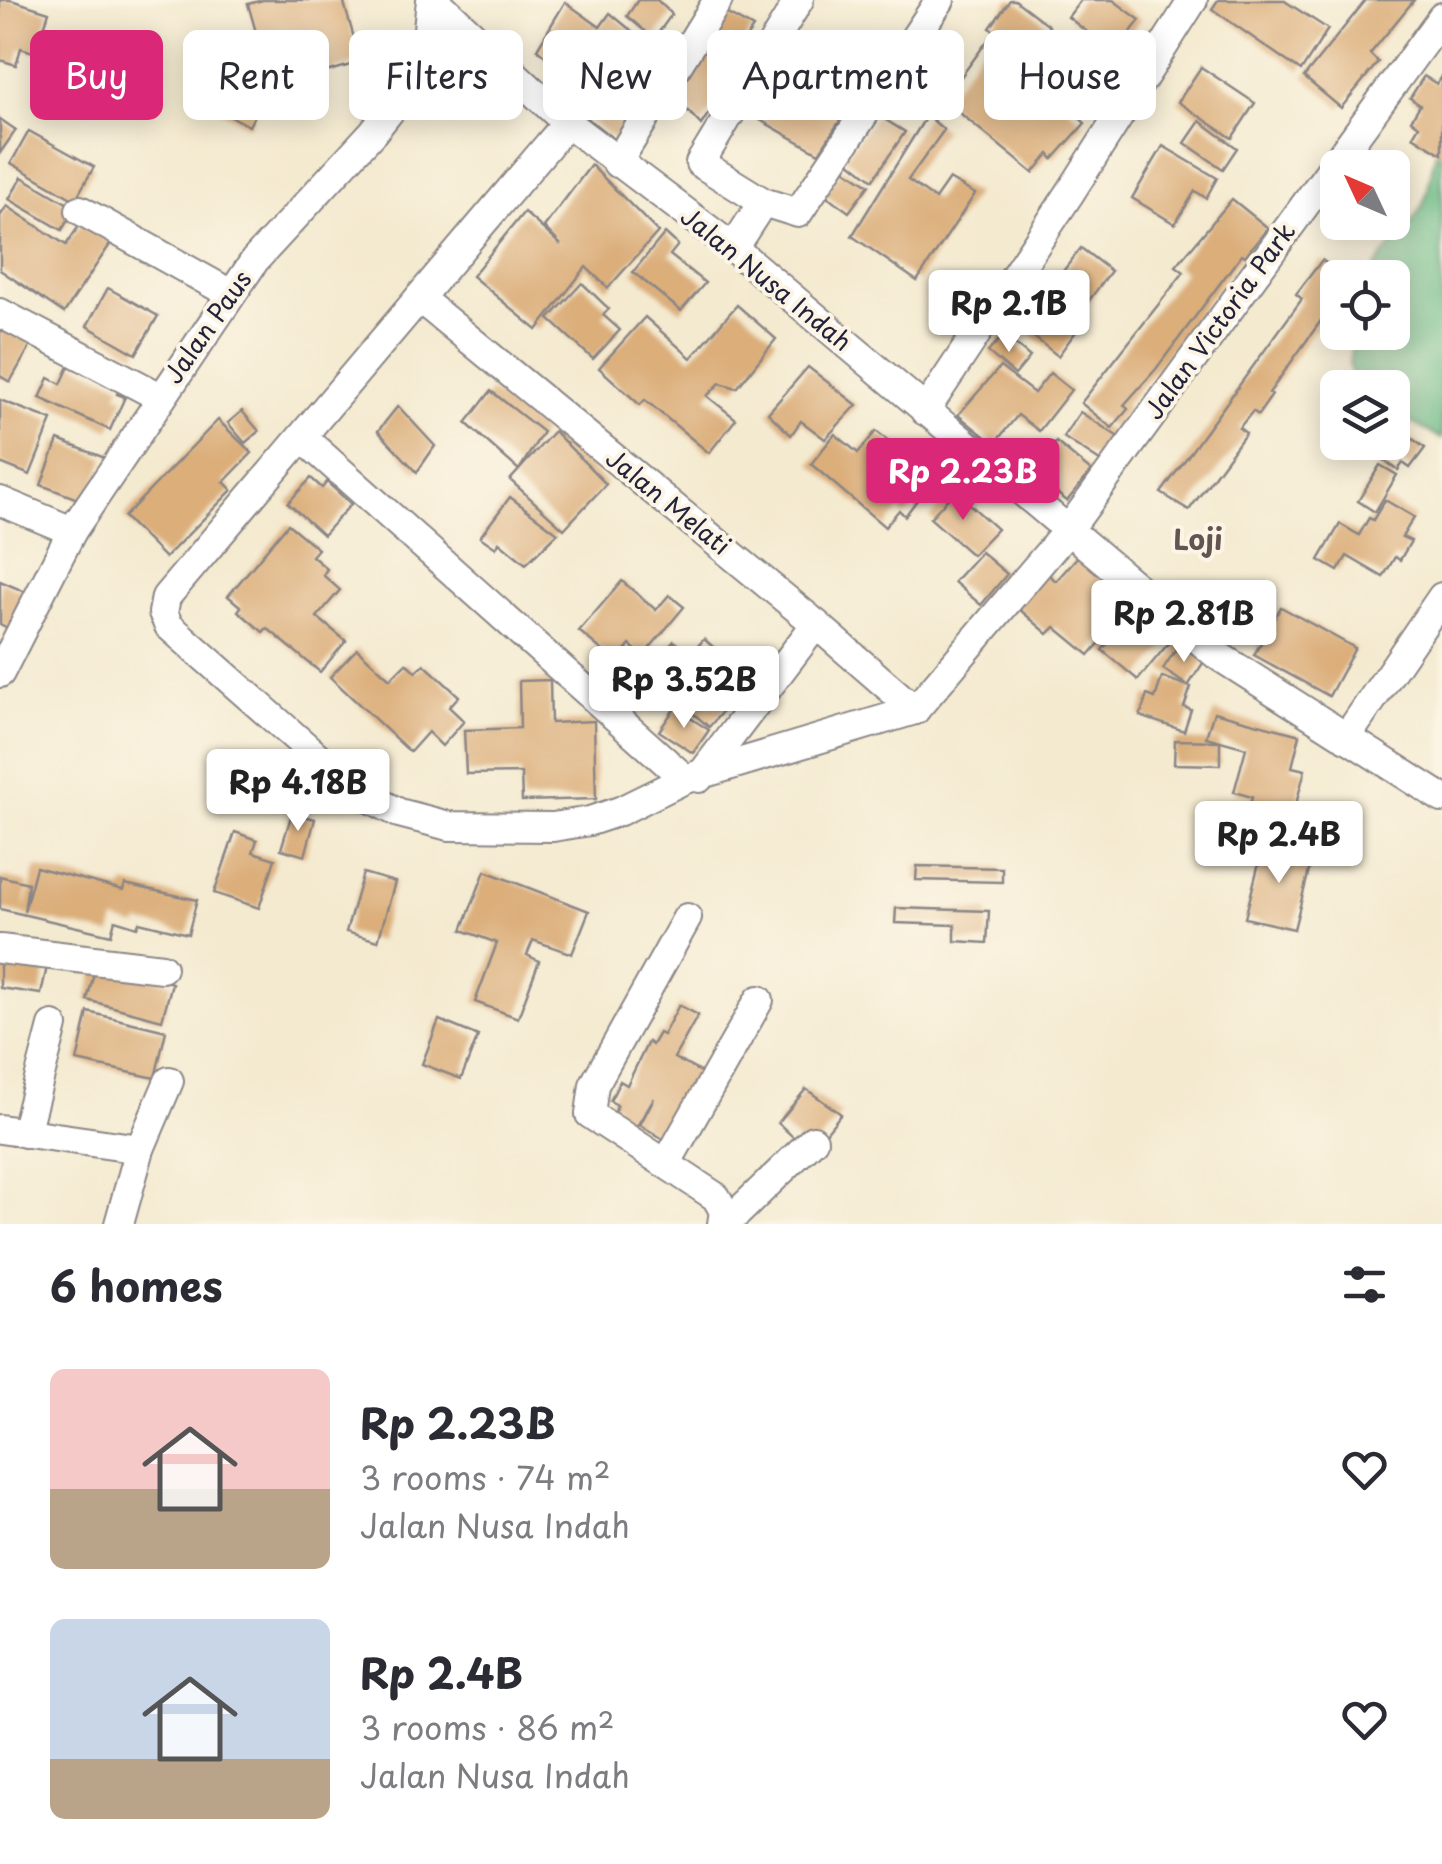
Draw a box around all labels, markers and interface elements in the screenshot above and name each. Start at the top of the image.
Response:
chip: Buy [30,30,163,120]
chip: Rent [183,30,329,120]
chip: Filters [349,30,523,120]
chip: New [543,30,687,120]
chip: Apartment [707,30,964,120]
chip: House [984,30,1156,120]
north arrow [1320,150,1410,240]
map controls [1320,150,1410,460]
street label: Jalan Nusa Indah [673,197,861,359]
street label: Jalan Victoria Park [1135,214,1304,427]
button: locate [1320,260,1410,350]
street label: Jalan Paus [154,262,260,391]
pin: Rp 2.1B [917,270,1101,355]
text: Rp 2.1B [951,278,1067,326]
button: layers [1320,370,1410,460]
pin: Rp 2.23B [860,438,1066,523]
street label: Jalan Melati [598,439,739,564]
text: Rp 2.23B [888,446,1038,494]
district label: Loji [1173,517,1223,560]
pin: Rp 2.81B [1081,580,1287,665]
text: Rp 2.81B [1113,588,1255,636]
pin: Rp 3.52B [581,646,787,731]
text: Rp 3.52B [611,654,757,702]
pin: Rp 4.18B [195,749,401,834]
text: Rp 4.18B [229,757,367,805]
pin: Rp 2.4B [1187,801,1371,886]
text: Rp 2.4B [1217,809,1341,857]
text: 6 homes [50,1253,223,1316]
icon: filters [1337,1257,1392,1312]
text: Rp 2.23B [360,1390,556,1453]
icon: home [130,1409,250,1529]
icon: heart [1337,1442,1392,1497]
text: 3 rooms · 74 m² [360,1453,610,1501]
text: Jalan Nusa Indah [360,1501,630,1549]
text: Rp 2.4B [360,1640,523,1703]
icon: home [130,1659,250,1779]
icon: heart [1337,1692,1392,1747]
text: 3 rooms · 86 m² [360,1703,615,1751]
text: Jalan Nusa Indah [360,1751,630,1799]

